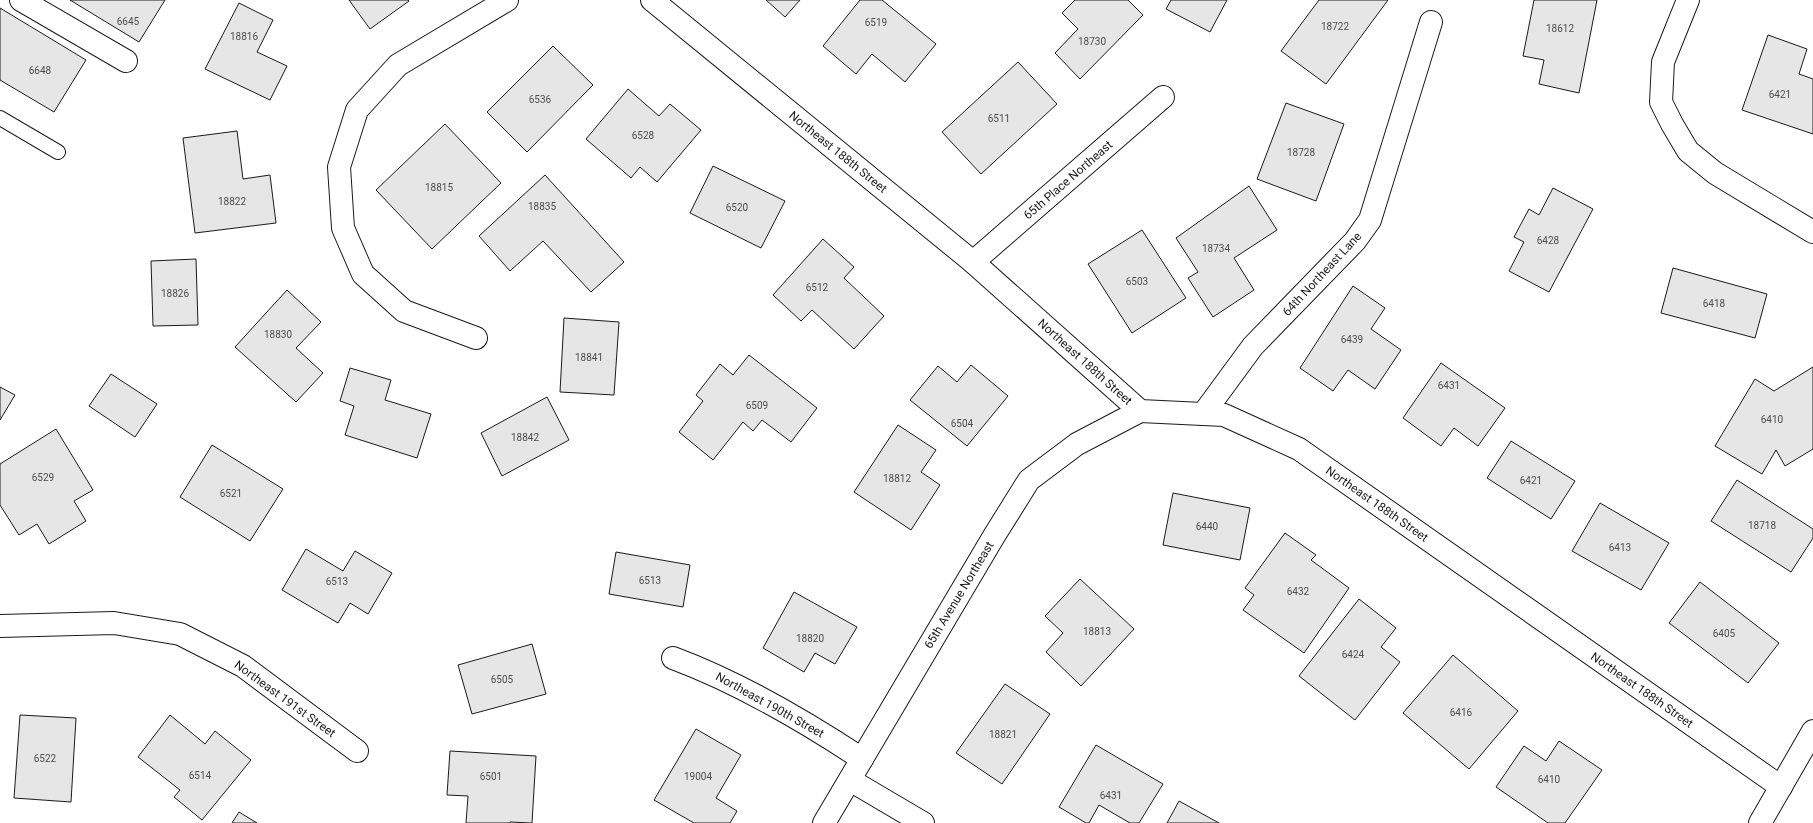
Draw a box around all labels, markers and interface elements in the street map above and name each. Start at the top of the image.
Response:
house number: 6645 [117,16,140,27]
house number: 6519 [865,17,887,28]
house number: 18722 [1321,21,1349,32]
house number: 18612 [1546,23,1574,34]
house number: 18816 [230,31,258,42]
house number: 18730 [1078,36,1106,47]
house number: 6648 [29,65,52,76]
house number: 6421 [1769,89,1791,100]
house number: 6536 [529,94,552,105]
street label: Northeast 188th Street [786,108,890,196]
house number: 6511 [988,113,1010,124]
house number: 6528 [632,130,655,141]
street label: 65th Place Northeast [1021,138,1115,222]
house number: 18728 [1287,147,1315,158]
house number: 18815 [425,182,453,193]
house number: 18822 [218,196,246,207]
house number: 18835 [528,201,556,212]
house number: 6520 [726,202,749,213]
street label: 64th Northeast Lane [1280,229,1364,319]
house number: 6428 [1537,235,1560,246]
house number: 18734 [1202,243,1230,254]
house number: 6503 [1126,276,1148,287]
house number: 6512 [806,282,829,293]
house number: 18826 [161,288,189,299]
house number: 6418 [1703,298,1726,309]
street label: Northeast 188th Street [1035,316,1135,408]
house number: 18830 [264,329,292,340]
house number: 6439 [1341,334,1363,345]
house number: 18841 [575,352,603,363]
house number: 6431 [1438,380,1460,391]
house number: 6509 [746,400,768,411]
house number: 6410 [1761,414,1784,425]
house number: 6504 [951,418,974,429]
house number: 18842 [511,432,539,443]
street label: Northeast 188th Street [1323,463,1431,545]
house number: 6529 [32,472,54,483]
house number: 18812 [883,473,911,484]
house number: 6421 [1520,475,1542,486]
house number: 6521 [220,488,242,499]
house number: 18718 [1748,520,1776,531]
house number: 6440 [1196,521,1219,532]
street label: 65th Avenue Northeast [921,539,997,651]
house number: 6413 [1609,542,1631,553]
house number: 6513 [639,575,661,586]
house number: 6513 [326,576,348,587]
house number: 6432 [1287,586,1310,597]
house number: 18813 [1083,626,1111,637]
house number: 6405 [1713,628,1736,639]
house number: 18820 [796,633,824,644]
house number: 6424 [1342,649,1365,660]
street label: Northeast 188th Street [1588,649,1696,731]
street label: Northeast 191st Street [232,658,338,740]
street label: Northeast 190th Street [713,669,827,741]
house number: 6505 [491,674,514,685]
house number: 6416 [1450,707,1473,718]
house number: 18821 [989,729,1017,740]
house number: 6522 [34,753,57,764]
house number: 6514 [189,770,212,781]
house number: 6501 [480,771,502,782]
house number: 19004 [684,771,712,782]
house number: 6410 [1538,774,1561,785]
house number: 6431 [1100,790,1122,801]

